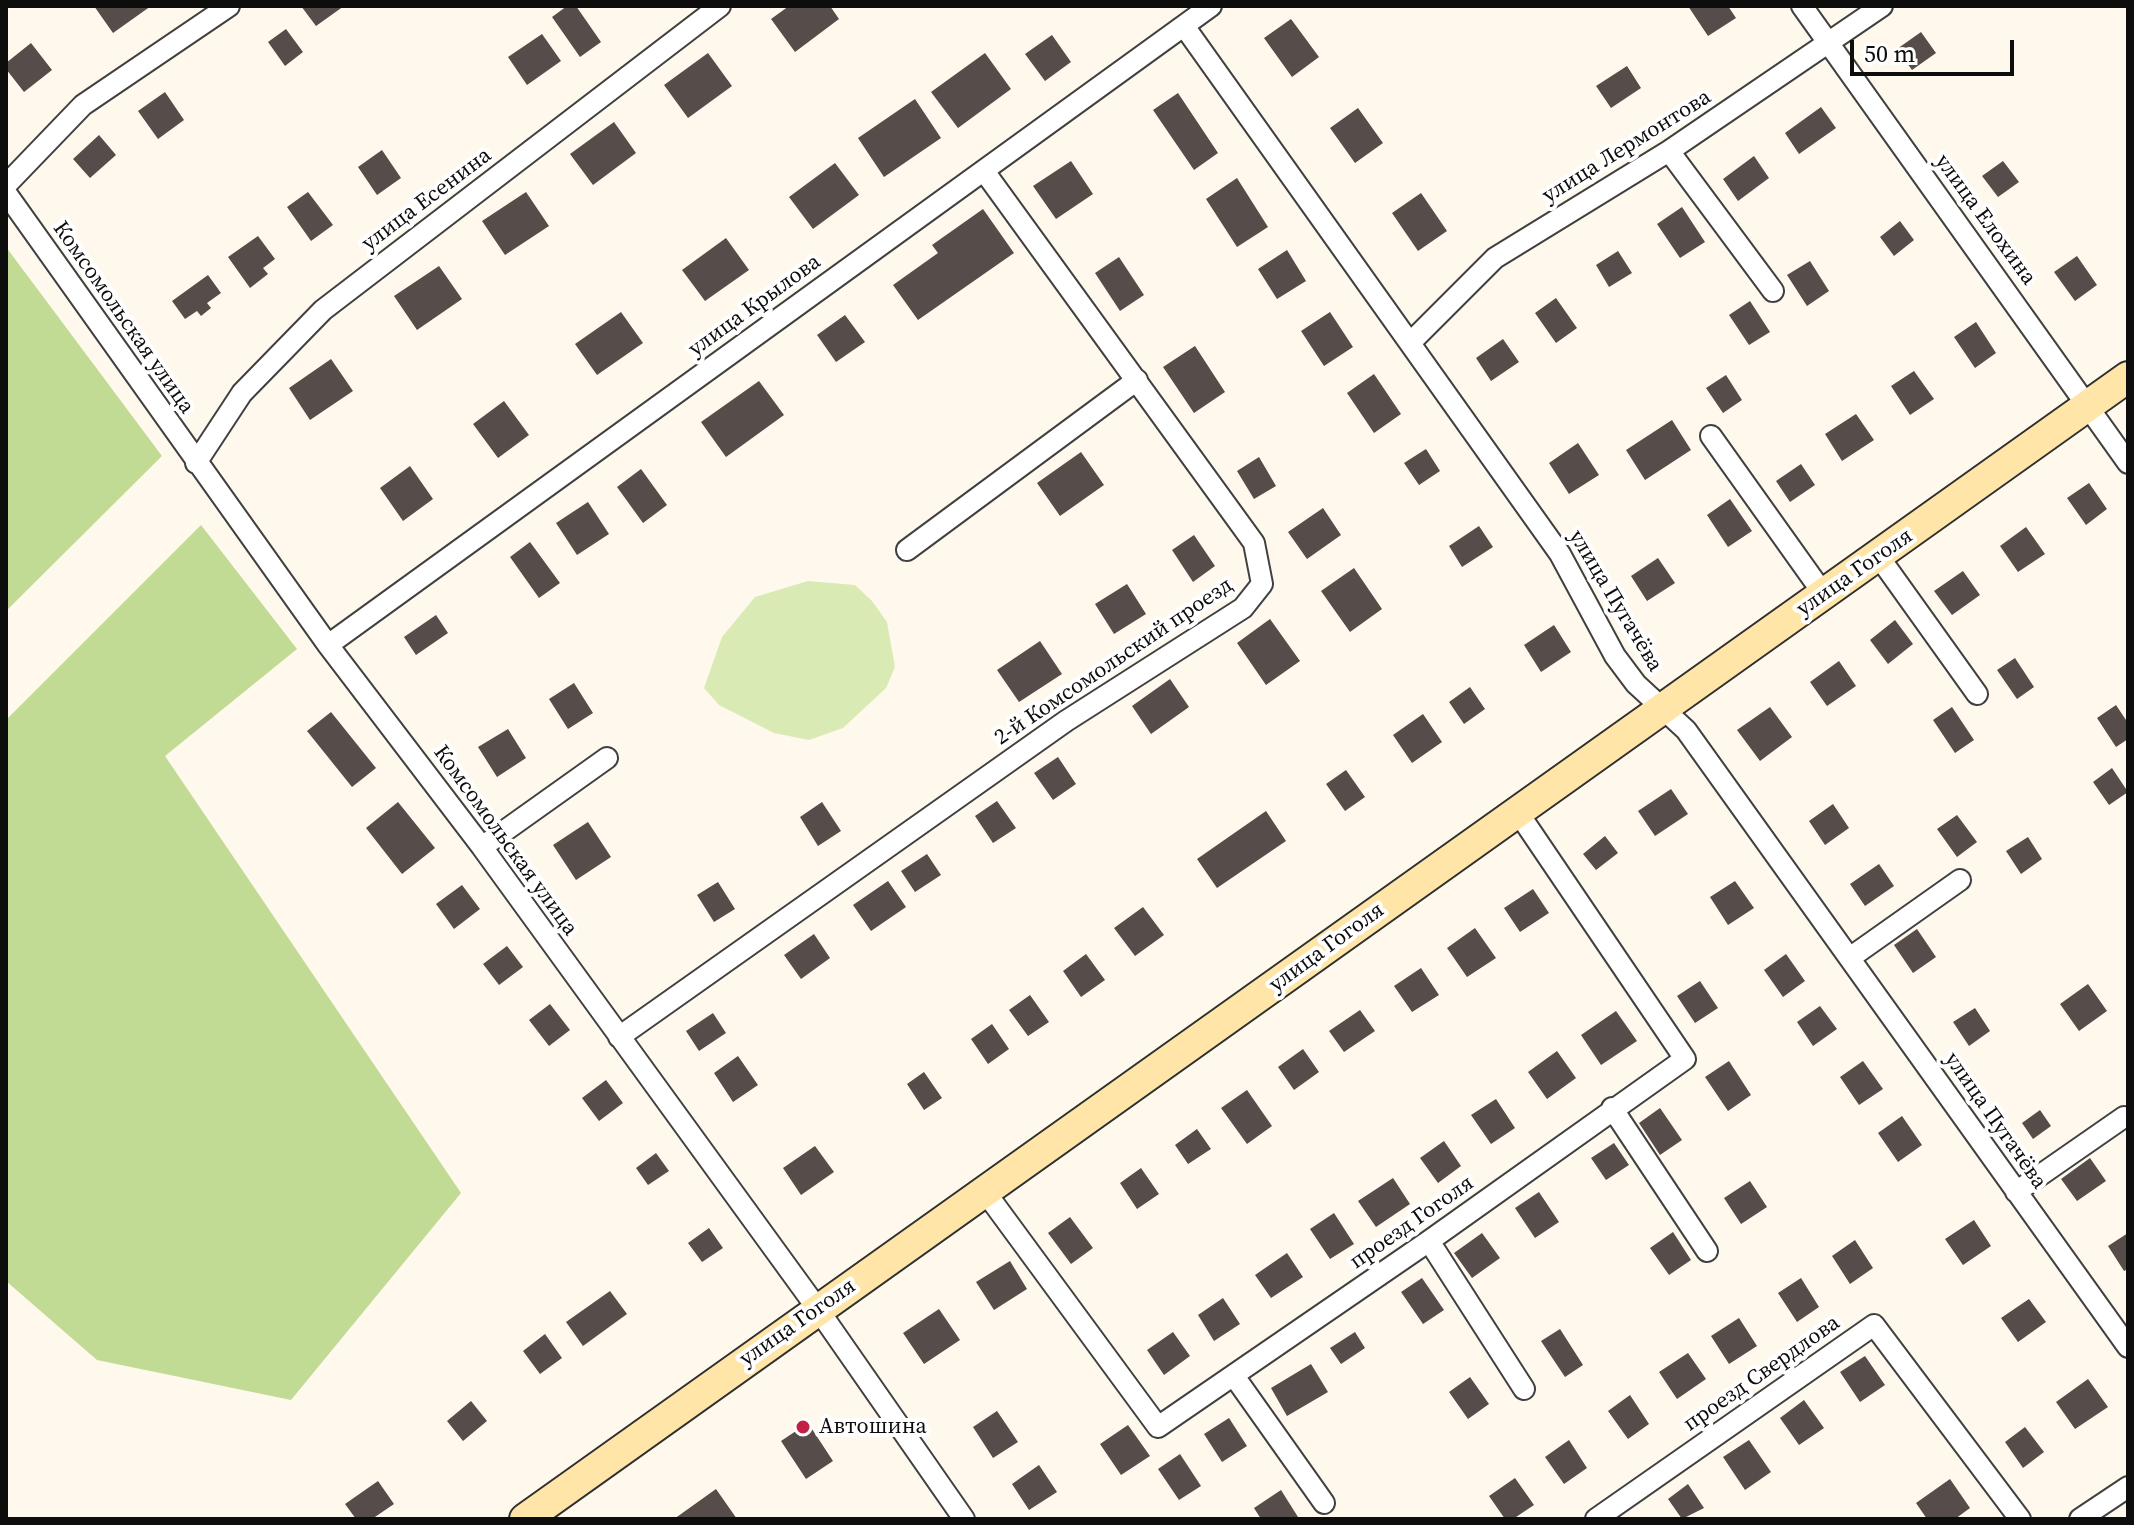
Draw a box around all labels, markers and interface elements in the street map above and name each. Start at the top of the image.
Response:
scale bar [1854,24,2018,74]
text: 50 m [1864,37,1915,70]
street label: улица Лермонтова [1538,84,1716,210]
street label: улица Есенина [357,143,497,257]
street label: улица Елохина [1929,149,2041,291]
street label: Комсомольская улица [47,217,199,419]
street label: улица Крылова [684,249,826,363]
street label: улица Гоголя [1792,523,1918,623]
street label: улица Пугачёва [1562,525,1668,677]
street label: 2-й Комсомольский проезд [990,572,1238,752]
street label: Комсомольская улица [427,741,583,941]
street label: улица Гоголя [1264,897,1390,999]
street label: улица Пугачёва [1938,1048,2052,1194]
street label: проезд Гоголя [1345,1170,1479,1276]
street label: улица Гоголя [735,1273,861,1373]
street label: проезд Свердлова [1679,1310,1845,1438]
place label: Автошина [819,1414,927,1440]
marker: Автошина [794,1418,812,1436]

